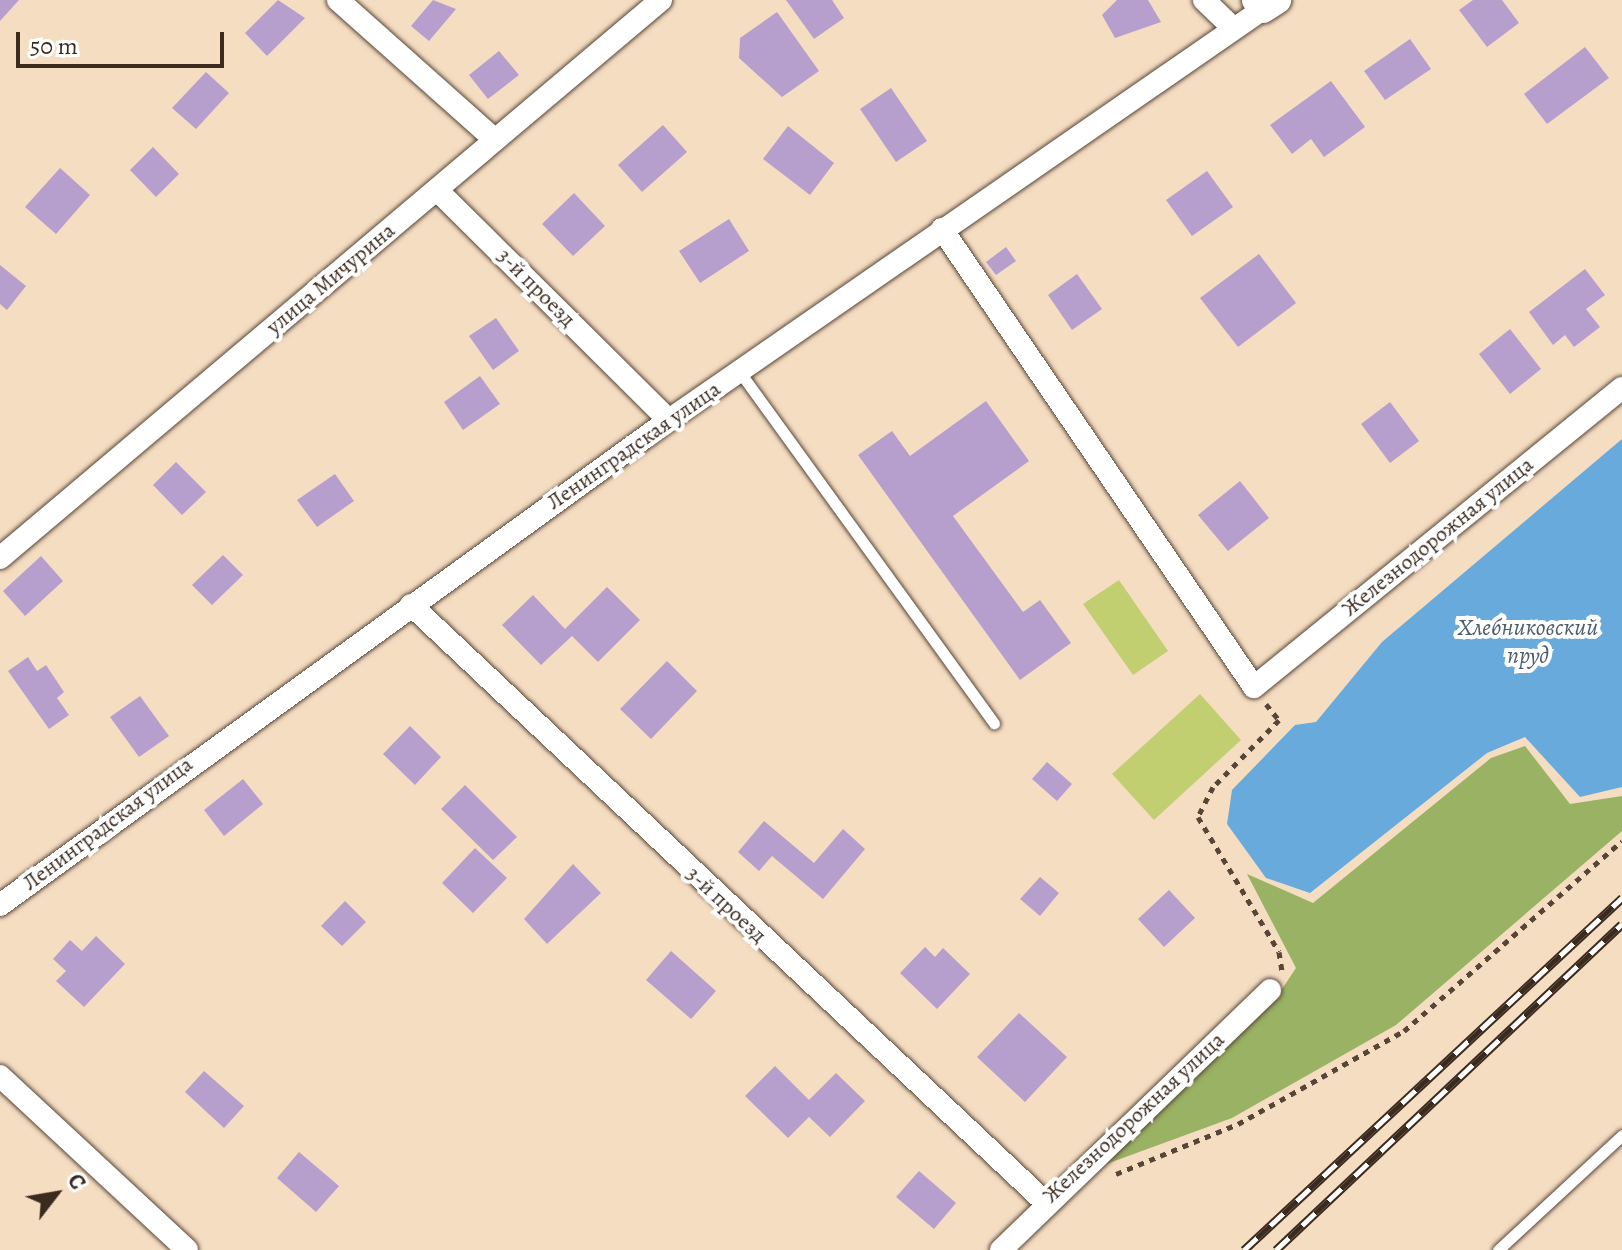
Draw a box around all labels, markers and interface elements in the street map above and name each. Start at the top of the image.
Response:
scale bar [20,16,228,66]
text: 50 m [30,30,78,62]
street label: улица Мичурина [261,218,401,340]
street label: 3-й проезд [491,243,581,333]
street label: Ленинградская улица [542,376,726,516]
street label: Железнодорожная улица [1337,452,1539,622]
water label: Хлебниковский пруд [1458,614,1598,670]
street label: Ленинградская улица [18,752,198,896]
street label: 3-й проезд [680,861,772,949]
street label: Железнодорожная улица [1038,1027,1230,1209]
north arrow [16,1154,96,1234]
text: С [60,1168,93,1195]

